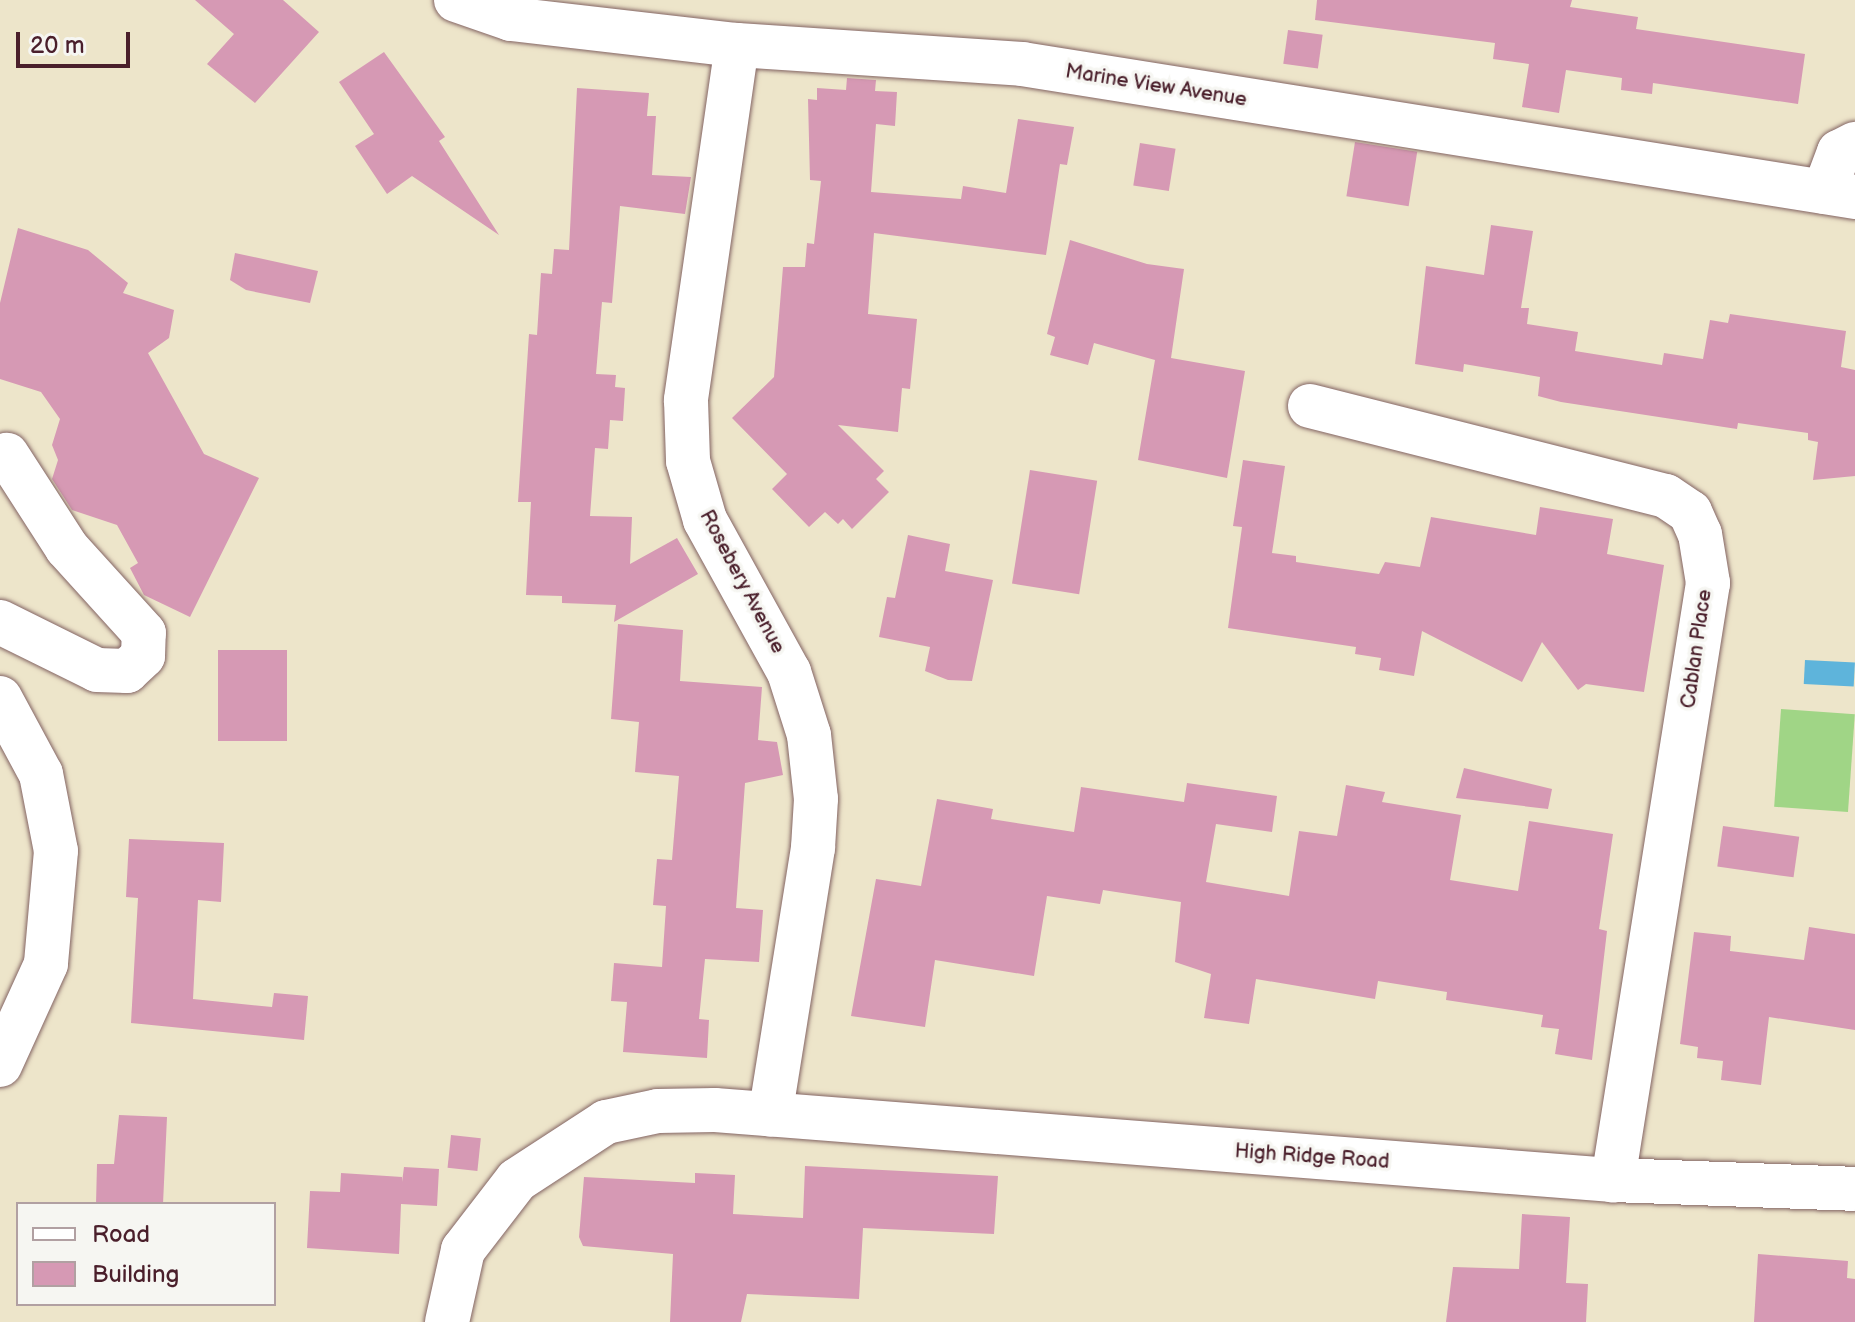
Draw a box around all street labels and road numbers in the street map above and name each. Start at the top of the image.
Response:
street label: Marine View Avenue [1063,60,1249,112]
street label: Rosebery Avenue [694,506,790,658]
street label: Cablan Place [1677,588,1717,710]
street label: High Ridge Road [1234,1140,1390,1174]

